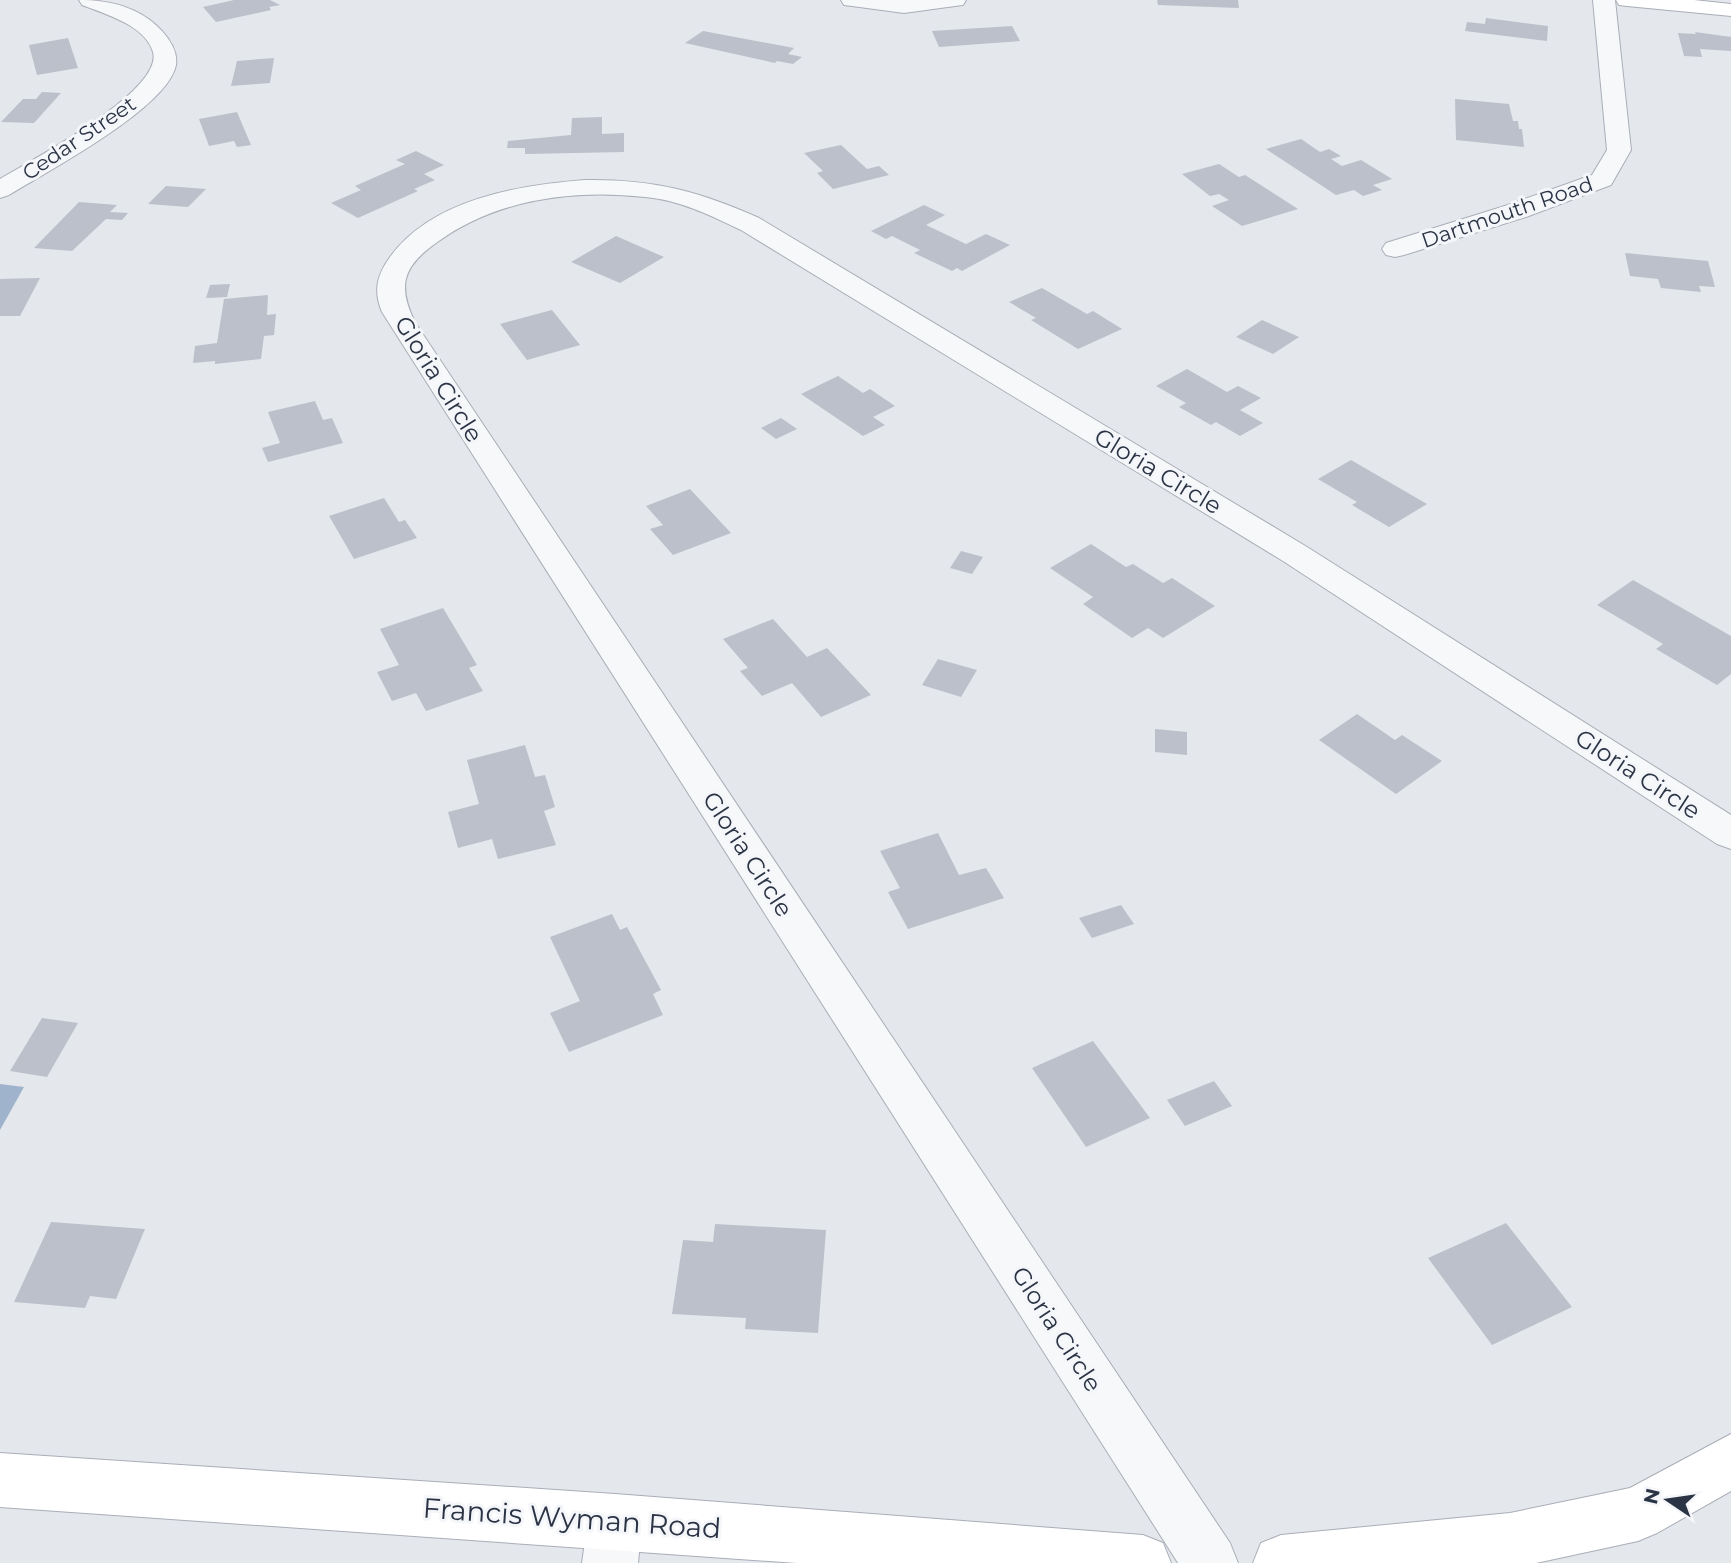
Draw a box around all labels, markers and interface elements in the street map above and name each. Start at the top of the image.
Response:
street label: Cedar Street [18,91,140,185]
street label: Dartmouth Road [1418,171,1596,253]
street label: Gloria Circle [389,310,489,448]
street label: Gloria Circle [1089,422,1227,520]
street label: Gloria Circle [1570,723,1706,825]
street label: Gloria Circle [697,786,799,922]
street label: Gloria Circle [1006,1261,1108,1397]
north arrow [1633,1465,1703,1535]
text: N [1639,1486,1665,1506]
street label: Francis Wyman Road [422,1491,722,1545]

